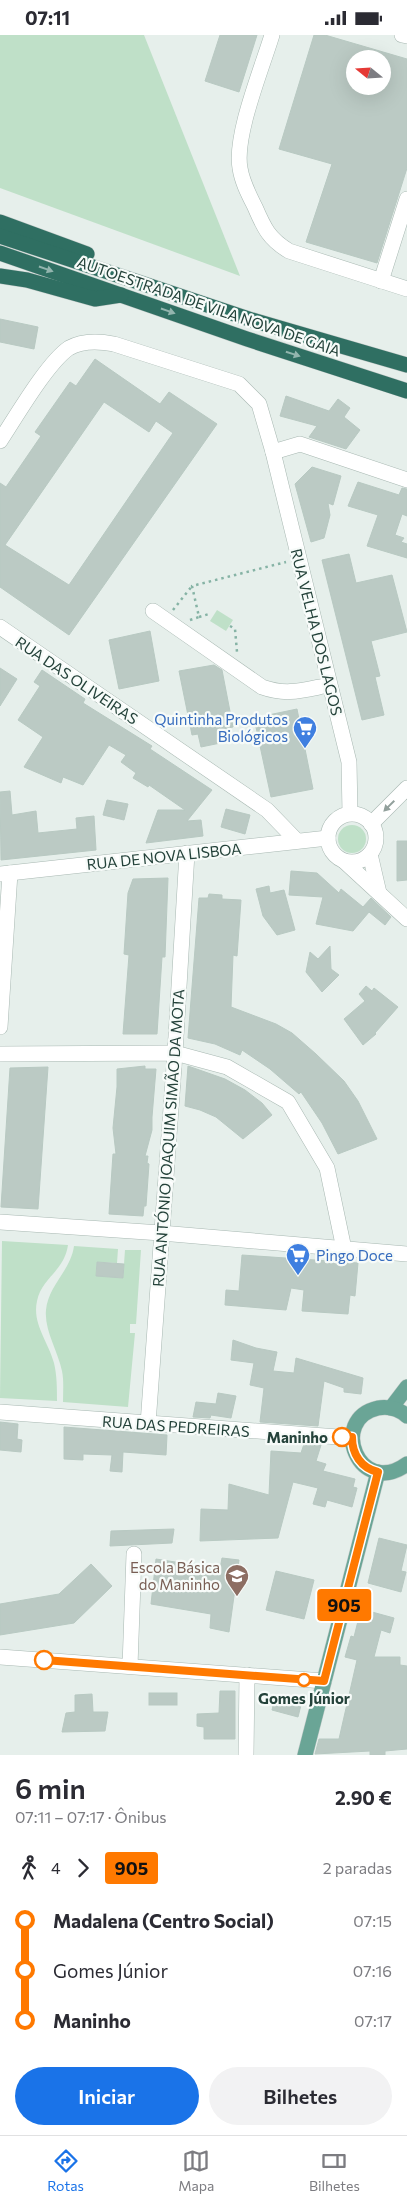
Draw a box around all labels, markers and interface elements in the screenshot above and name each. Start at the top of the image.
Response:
text: 07:11 [25,6,70,29]
north arrow [346,50,391,95]
map controls [346,50,391,95]
street label: AUTOESTRADA DE VILA NOVA DE GAIA [75,252,343,360]
one-way arrow [39,265,54,273]
one-way arrow [161,307,176,315]
one-way arrow [286,350,301,358]
street label: RUA VELHA DOS LAGOS [288,547,346,717]
street label: RUA DAS OLIVEIRAS [12,632,142,728]
place label: Quintinha Produtos Biológicos [154,710,288,745]
supermarket icon: Quintinha Produtos Biológicos [292,715,318,749]
one-way arrow [383,800,395,812]
street label: RUA DE NOVA LISBOA [86,839,242,873]
street label: RUA ANTÓNIO JOAQUIM SIMÃO DA MOTA [148,988,187,1288]
supermarket icon: Pingo Doce [285,1242,311,1276]
place label: Pingo Doce [316,1246,393,1264]
street label: RUA DAS PEDREIRAS [102,1412,251,1440]
marker: Maninho [332,1427,352,1447]
place label: Maninho [267,1428,328,1446]
place label: Escola Básica do Maninho [130,1558,220,1593]
school or university icon: Escola Básica do Maninho [224,1563,250,1597]
line badge: 905 [315,1589,373,1621]
text: 905 [327,1594,361,1616]
unlabelled marker [34,1650,54,1670]
marker: Gomes Júnior [297,1673,311,1687]
place label: Gomes Júnior [258,1689,350,1707]
text: 6 min [15,1771,86,1805]
text: 2.90 € [335,1786,392,1809]
text: 07:11 – 07:17 · Ônibus [15,1807,167,1826]
icon: walk [15,1854,43,1882]
icon: forward [69,1854,97,1882]
text: 905 [115,1857,148,1879]
text: 4 [51,1858,61,1877]
text: 2 paradas [323,1858,392,1877]
text: Madalena (Centro Social) [53,1909,274,1932]
text: 07:15 [353,1911,392,1930]
text: Gomes Júnior [53,1959,168,1982]
text: 07:16 [353,1961,392,1980]
text: Maninho [53,2009,131,2032]
text: 07:17 [354,2011,392,2030]
button: Iniciar [15,2067,199,2125]
button: Bilhetes [209,2067,392,2125]
tab: Rotas [47,2147,84,2194]
tab: Mapa [178,2147,214,2194]
tab: Bilhetes [309,2147,360,2194]

